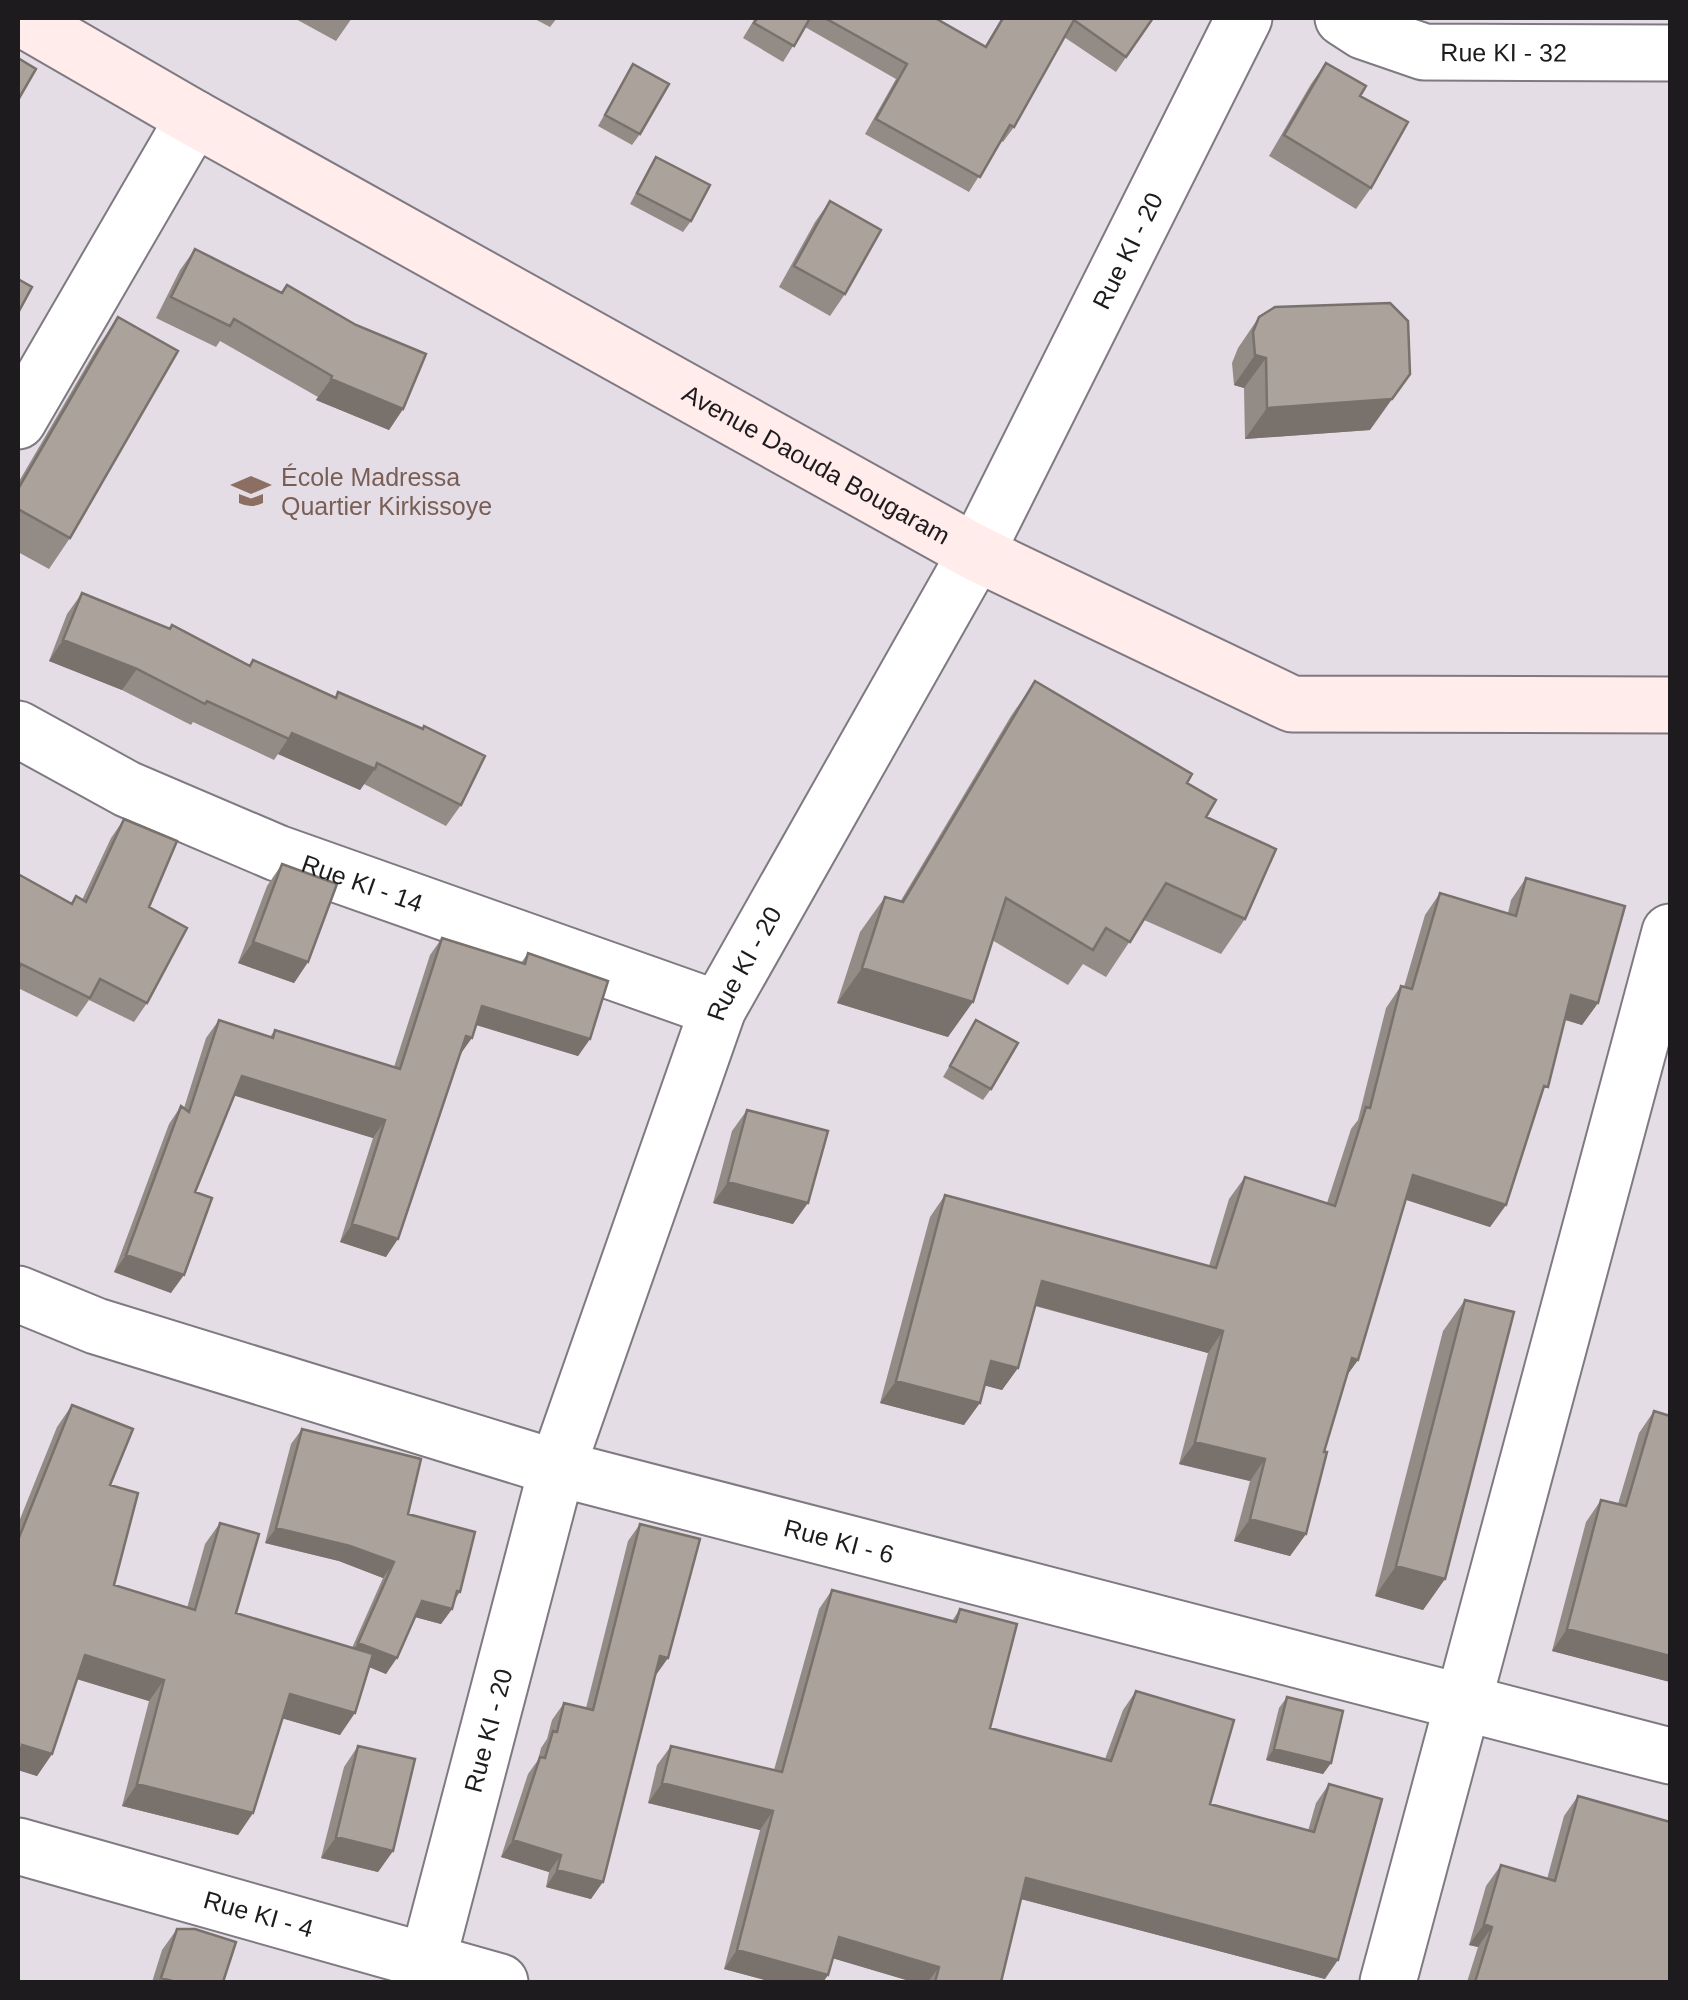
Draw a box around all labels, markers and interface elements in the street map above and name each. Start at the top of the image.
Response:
street label: Rue KI - 32 [1440,38,1567,67]
street label: Rue KI - 20 [1087,188,1168,313]
street label: Avenue Daouda Bougaram [678,379,955,550]
place label: École Madressa Quartier Kirkissoye [281,463,492,520]
school or university icon: École Madressa Quartier Kirkissoye [230,470,272,512]
street label: Rue KI - 14 [298,849,427,918]
street label: Rue KI - 20 [701,902,787,1024]
street label: Rue KI - 6 [781,1513,897,1569]
street label: Rue KI - 20 [458,1666,518,1795]
street label: Rue KI - 4 [201,1885,317,1943]

